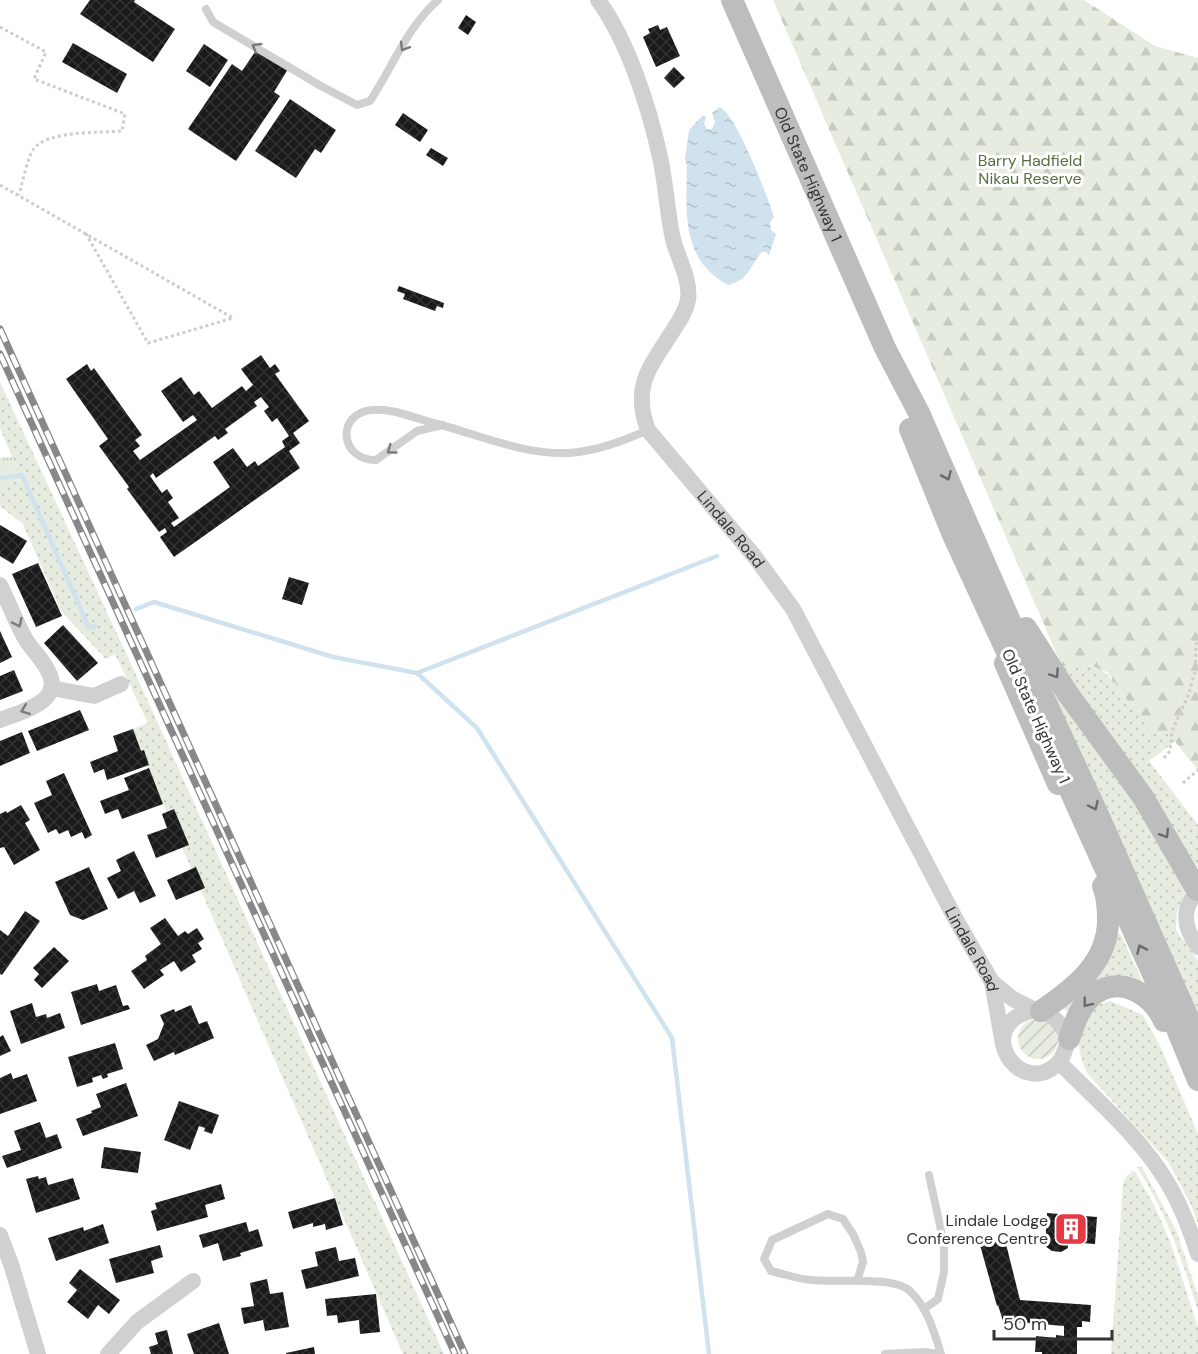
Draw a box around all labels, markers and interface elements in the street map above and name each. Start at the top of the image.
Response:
one-way arrow [399,41,411,51]
one-way arrow [251,43,262,55]
street label: Old State Highway 1 [770,103,847,245]
park label: Barry Hadfield Nikau Reserve [978,150,1082,189]
one-way arrow [387,443,398,454]
one-way arrow [940,470,952,481]
street label: Lindale Road [693,486,770,572]
one-way arrow [10,617,22,628]
street label: Old State Highway 1 [997,645,1075,787]
one-way arrow [1048,667,1059,678]
one-way arrow [20,703,31,716]
one-way arrow [1087,800,1099,811]
one-way arrow [1158,828,1170,838]
street label: Lindale Road [940,903,1004,993]
one-way arrow [1137,945,1149,956]
one-way arrow [1083,996,1094,1007]
place label: Lindale Lodge Conference Centre [907,1210,1048,1249]
building icon: Lindale Lodge Conference Centre [1053,1211,1089,1247]
scale bar [994,1303,1112,1341]
text: 50 m [1003,1312,1047,1336]

